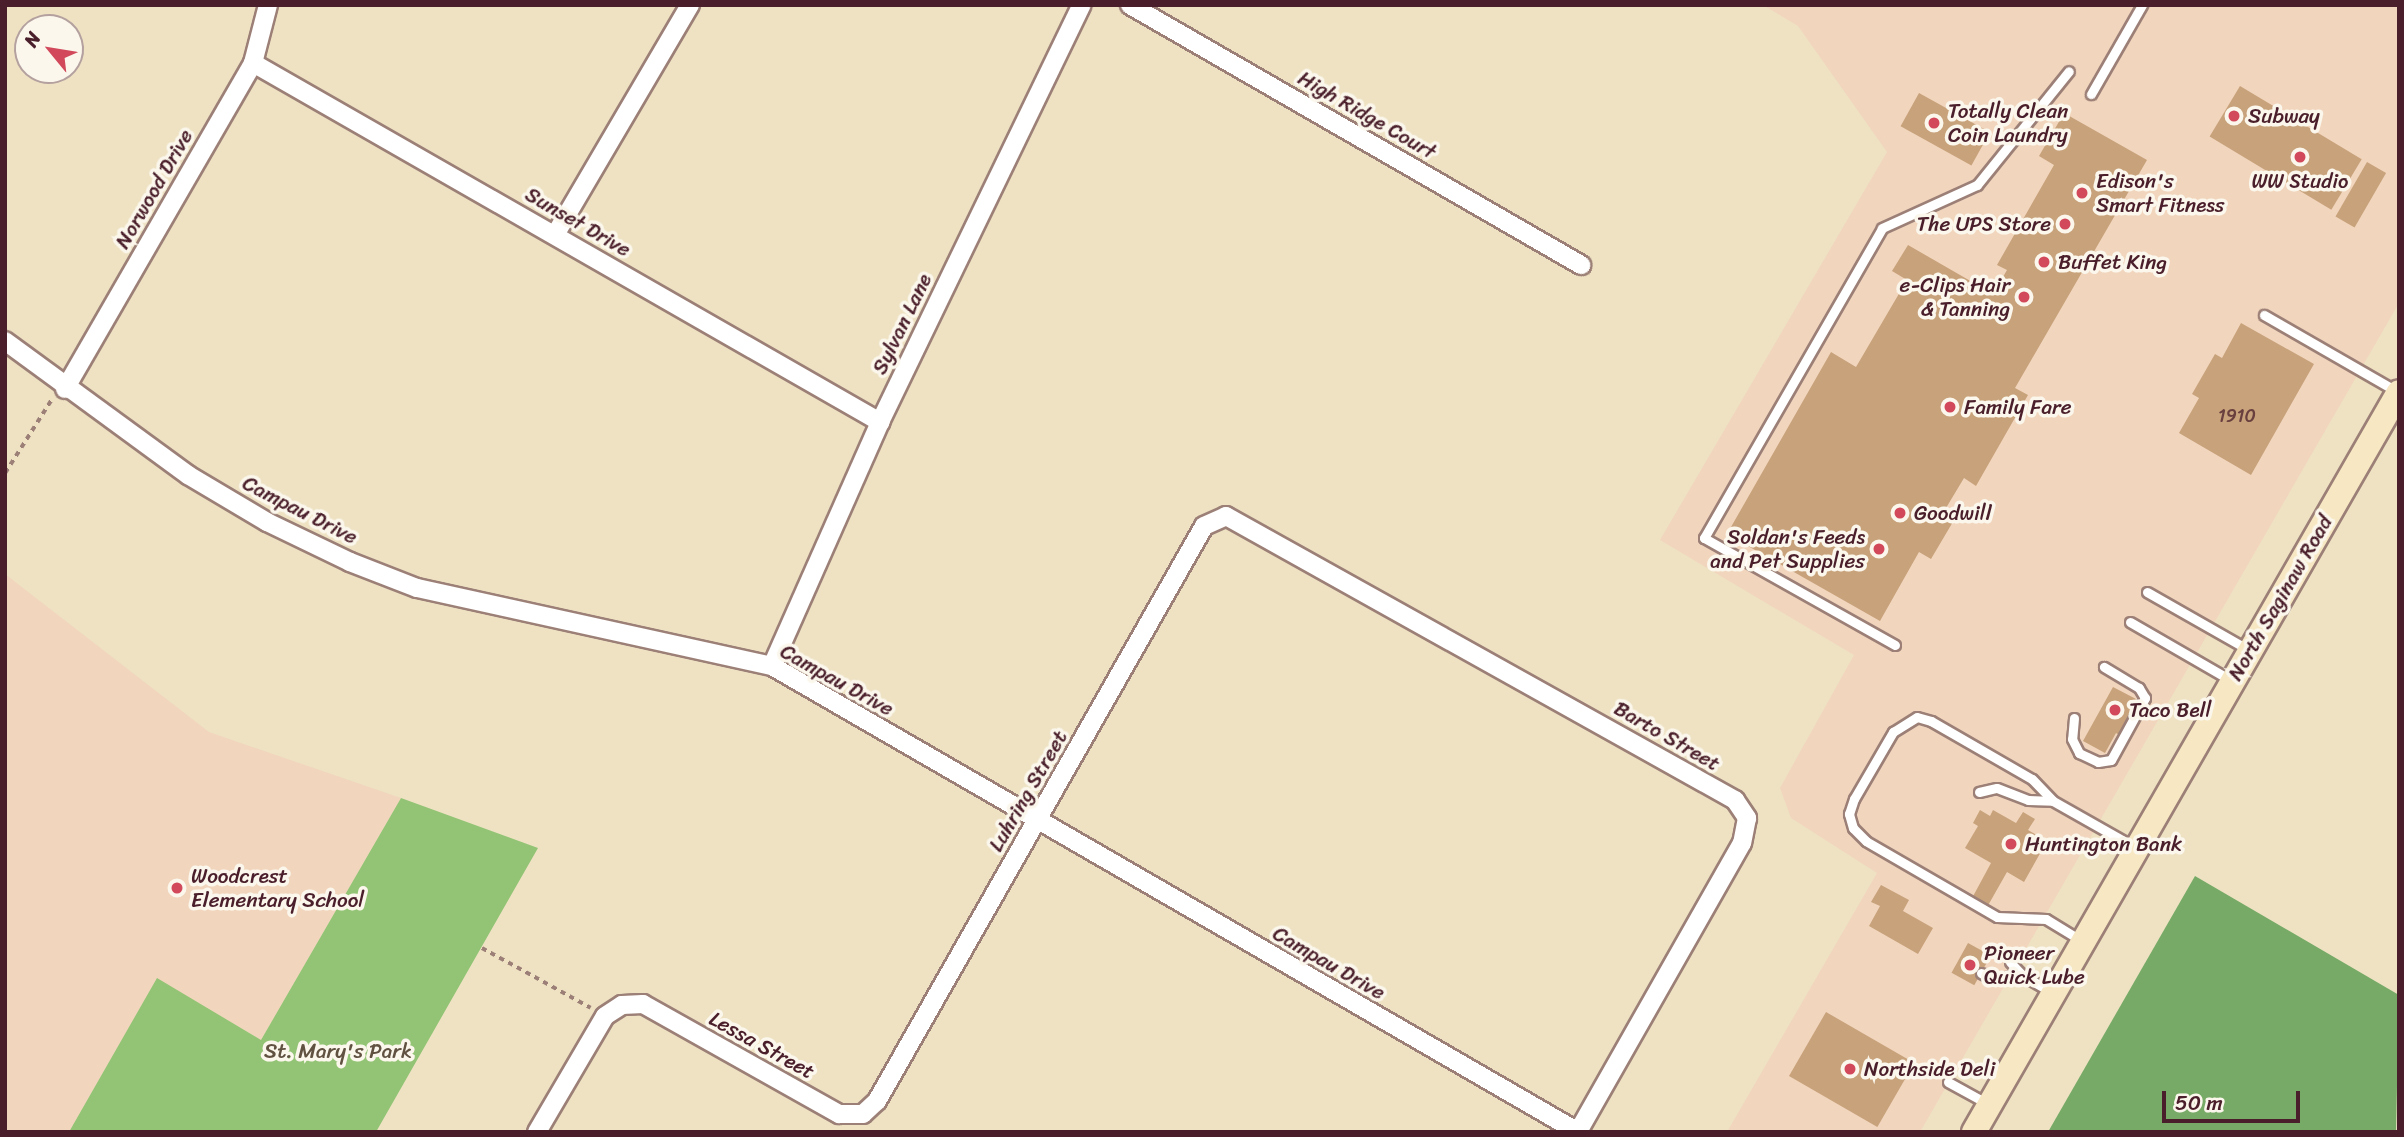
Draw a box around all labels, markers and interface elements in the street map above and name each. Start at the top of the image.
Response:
north arrow [14,14,84,84]
text: N [15,25,50,53]
street label: High Ridge Court [1293,65,1441,165]
place label: Totally Clean Coin Laundry [1948,98,2068,148]
place label: Subway [2248,103,2320,129]
marker: Subway [2226,108,2242,124]
marker: Totally Clean Coin Laundry [1926,115,1942,131]
street label: Norwood Drive [110,125,198,253]
marker: WW Studio [2292,149,2308,165]
place label: Edison's Smart Fitness [2096,168,2225,218]
place label: WW Studio [2251,168,2349,194]
street label: Sunset Drive [521,182,635,262]
marker: Edison's Smart Fitness [2074,185,2090,201]
place label: The UPS Store [1914,211,2051,237]
marker: The UPS Store [2057,216,2073,232]
place label: Buffet King [2058,249,2167,275]
marker: Buffet King [2036,254,2052,270]
street label: Sylvan Lane [867,269,937,379]
place label: e-Clips Hair & Tanning [1900,272,2010,322]
marker: e-Clips Hair & Tanning [2016,289,2032,305]
place label: Family Fare [1964,394,2071,420]
marker: Family Fare [1942,399,1958,415]
house number: 1910 [2218,405,2256,427]
street label: Campau Drive [238,470,362,550]
place label: Goodwill [1914,500,1992,526]
marker: Goodwill [1892,505,1908,521]
street label: North Saginaw Road [2222,511,2338,685]
place label: Soldan's Feeds and Pet Supplies [1710,524,1865,574]
marker: Soldan's Feeds and Pet Supplies [1871,541,1887,557]
street label: Campau Drive [776,639,898,721]
street label: Barto Street [1609,695,1725,777]
place label: Taco Bell [2129,697,2212,723]
marker: Taco Bell [2107,702,2123,718]
street label: Luhring Street [983,726,1073,856]
place label: Huntington Bank [2025,831,2182,857]
marker: Huntington Bank [2003,836,2019,852]
place label: Woodcrest Elementary School [191,863,364,913]
marker: Woodcrest Elementary School [169,880,185,896]
street label: Campau Drive [1268,921,1390,1005]
place label: Pioneer Quick Lube [1984,940,2085,990]
marker: Pioneer Quick Lube [1962,957,1978,973]
street label: Lessa Street [705,1006,819,1084]
park label: St. Mary's Park [265,1038,411,1064]
place label: Northside Deli [1864,1056,1995,1082]
marker: Northside Deli [1842,1061,1858,1077]
scale bar [2166,1078,2304,1122]
text: 50 m [2175,1084,2223,1122]

